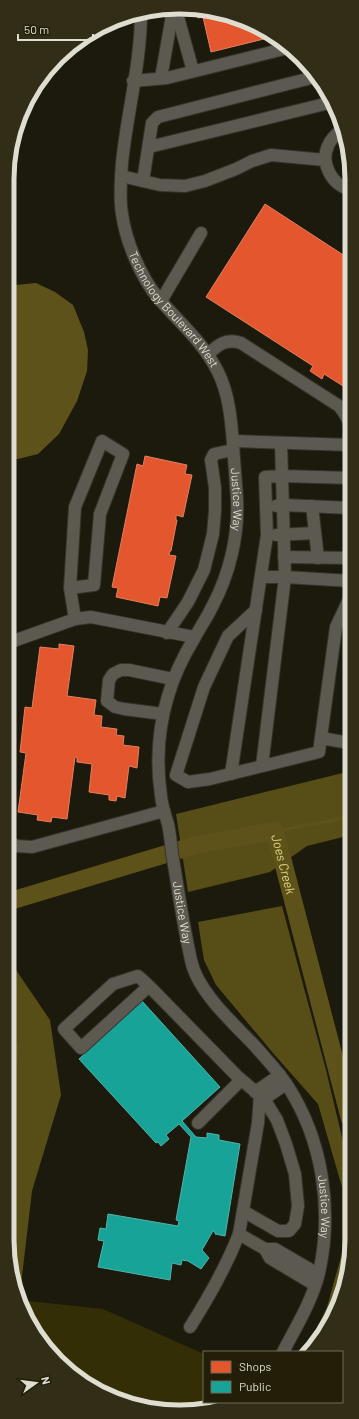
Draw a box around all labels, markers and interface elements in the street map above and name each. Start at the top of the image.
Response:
scale bar [18,16,93,42]
text: 50 m [24,22,49,36]
street label: Technology Boulevard West [127,249,222,370]
street label: Justice Way [229,467,245,532]
water label: Joes Creek [268,833,299,897]
street label: Justice Way [171,880,195,945]
street label: Justice Way [316,1174,333,1239]
legend [203,1351,343,1403]
text: Shops [239,1359,272,1373]
north arrow [16,1363,56,1403]
text: N [39,1375,53,1386]
text: Public [239,1379,271,1393]

